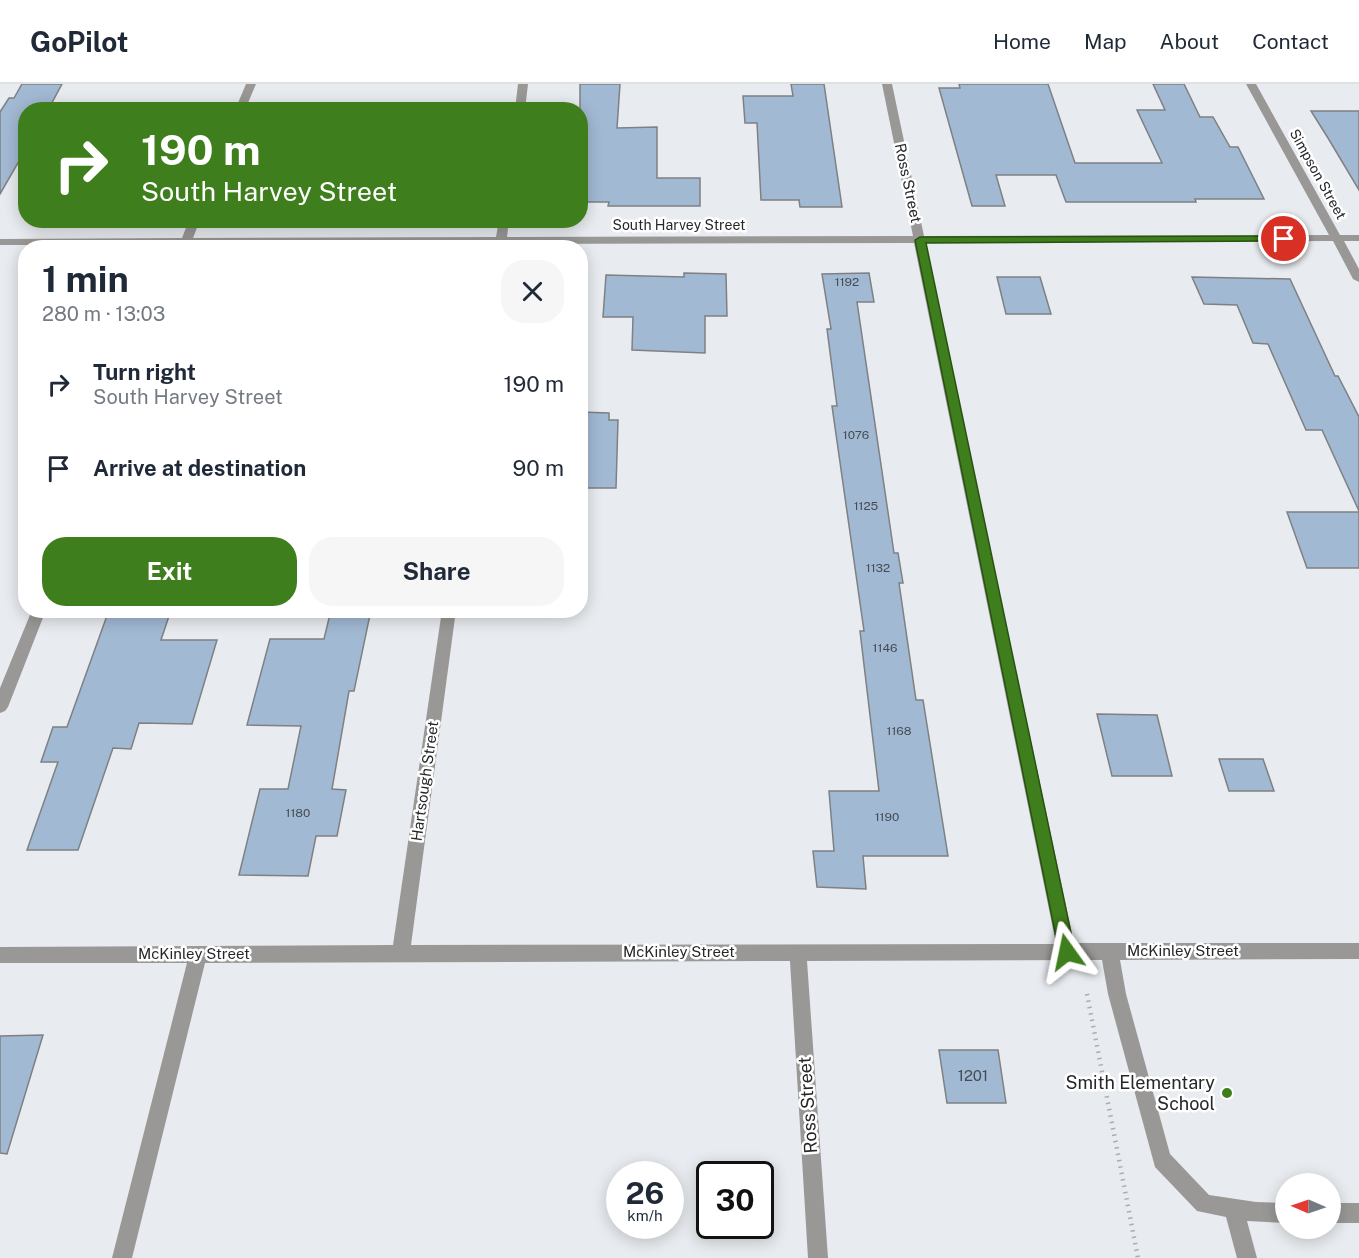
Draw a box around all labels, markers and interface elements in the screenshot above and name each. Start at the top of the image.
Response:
text: GoPilot [30,25,129,58]
text: Home [993,29,1051,54]
text: Map [1084,29,1127,54]
text: About [1160,29,1219,54]
text: Contact [1252,29,1329,54]
text: 190 m [141,125,261,174]
icon: right [42,126,120,204]
street label: Simpson Street [1287,126,1349,222]
street label: Ross Street [892,142,925,224]
text: South Harvey Street [141,175,397,207]
pin [1258,213,1309,264]
street label: South Harvey Street [613,217,745,233]
icon: arrive [1267,222,1300,255]
text: 1 min [42,258,129,300]
button: close [501,260,564,323]
house number: 1192 [835,275,859,289]
text: 280 m · 13:03 [42,302,165,326]
text: Turn right [93,359,196,385]
icon: right [42,368,75,401]
text: 190 m [504,371,564,397]
text: South Harvey Street [93,385,283,409]
house number: 1076 [843,428,869,442]
icon: arrive [42,452,75,485]
text: Arrive at destination [93,455,306,481]
text: 90 m [513,455,564,481]
house number: 1125 [854,499,879,513]
button: Exit [42,537,297,606]
button: Share [309,537,564,606]
house number: 1132 [866,561,890,575]
house number: 1146 [873,641,897,655]
street label: Hartsough Street [408,720,441,842]
house number: 1168 [887,724,912,738]
house number: 1180 [286,806,310,820]
house number: 1190 [875,810,899,824]
position arrow [1035,920,1099,984]
street label: McKinley Street [1127,942,1239,959]
street label: McKinley Street [623,943,735,960]
street label: McKinley Street [138,945,250,962]
street label: Ross Street [794,1056,821,1154]
house number: 1201 [958,1067,988,1084]
place label: Smith Elementary School [1065,1072,1215,1114]
marker: Smith Elementary School [1220,1086,1234,1100]
speed limit sign: 30 [696,1161,774,1239]
north arrow [1275,1173,1341,1239]
map controls [1275,1173,1341,1239]
text: 26 [626,1175,664,1211]
text: km/h [627,1207,663,1224]

